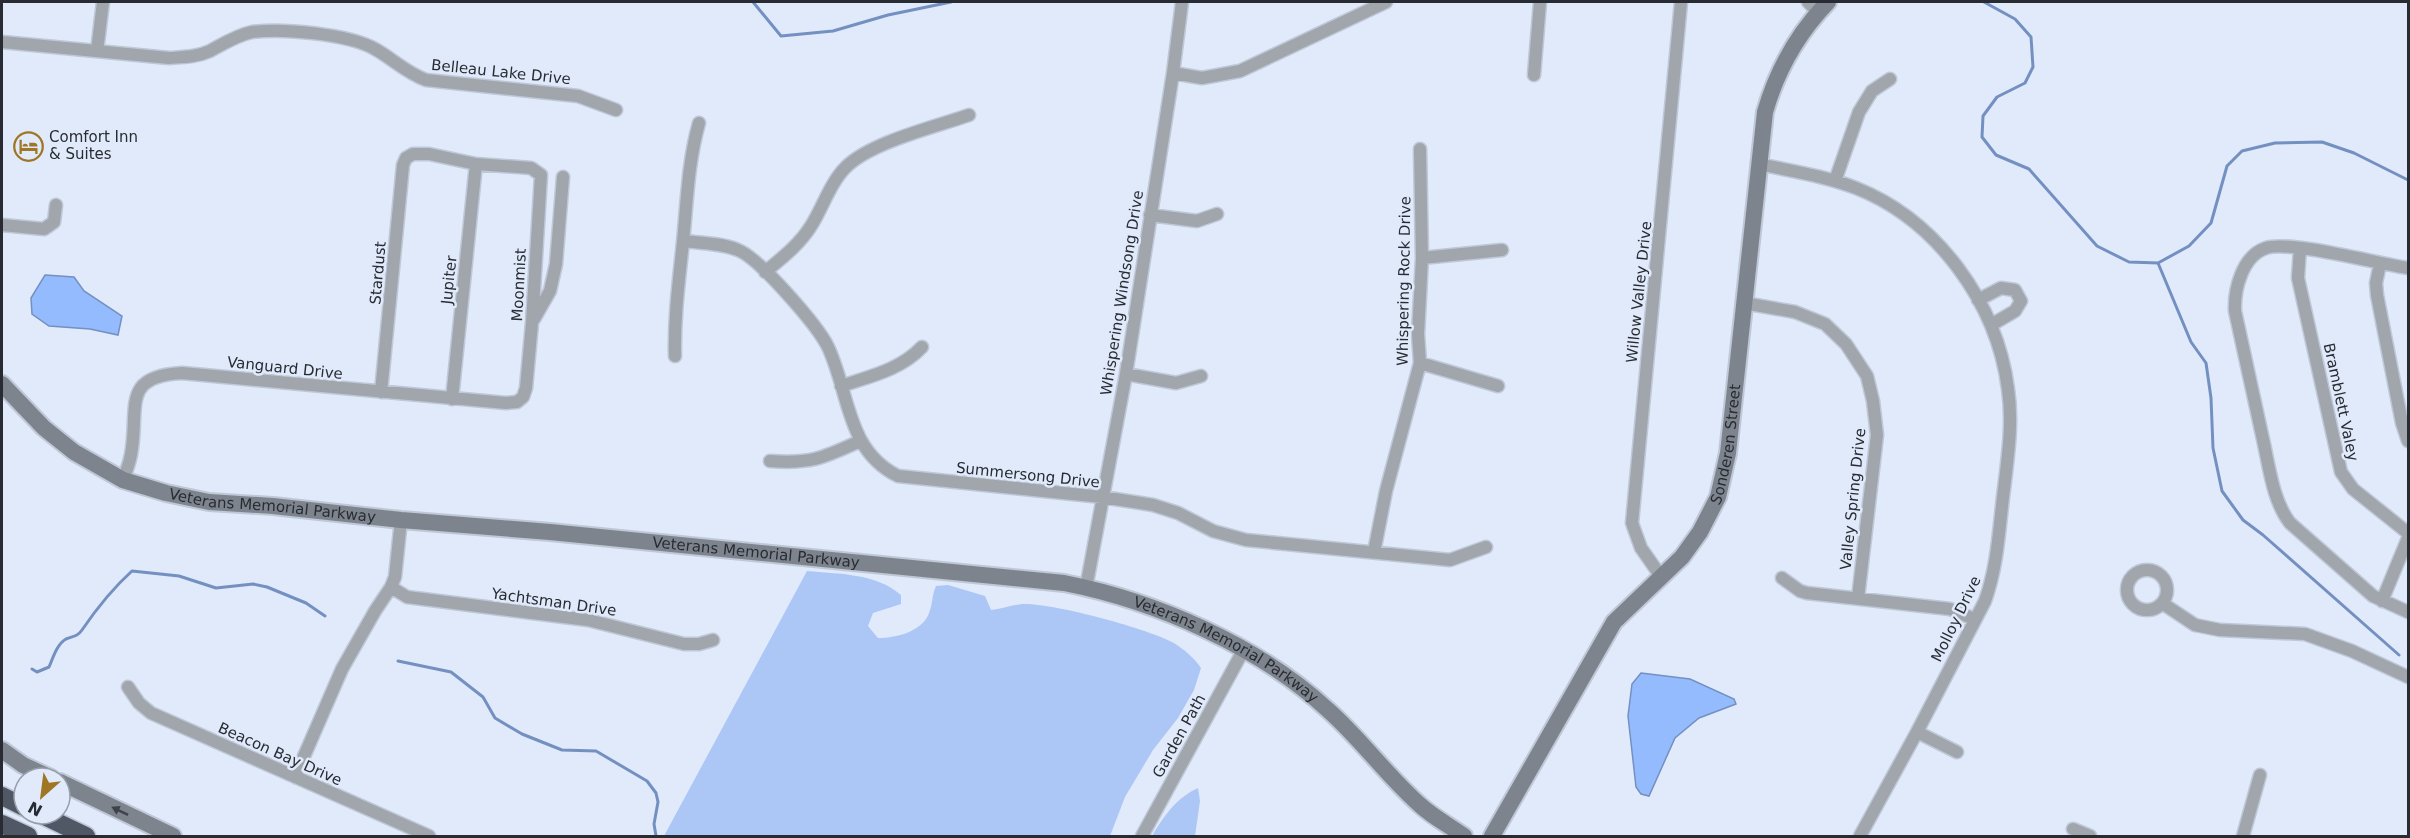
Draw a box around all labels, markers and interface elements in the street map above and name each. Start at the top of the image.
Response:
street label: Belleau Lake Drive [430,56,572,88]
place label: Comfort Inn & Suites [49,128,138,163]
hotel icon: Comfort Inn & Suites [12,130,44,162]
street label: Whispering Windsong Drive [1097,189,1147,397]
street label: Whispering Rock Drive [1394,196,1414,366]
street label: Willow Valley Drive [1623,220,1655,364]
street label: Stardust [366,241,390,305]
street label: Moonmist [508,248,530,322]
street label: Jupiter [437,254,461,306]
street label: Bramblett Valey [2320,341,2362,463]
street label: Vanguard Drive [226,353,344,383]
street label: Sonderen Street [1707,383,1744,508]
street label: Valley Spring Drive [1837,427,1869,571]
street label: Summersong Drive [955,459,1101,491]
street label: Veterans Memorial Parkway [167,485,377,526]
street label: Veterans Memorial Parkway [652,533,861,572]
street label: Molloy Drive [1927,573,1985,665]
street label: Yachtsman Drive [489,584,618,620]
street label: Veterans Memorial Parkway [1131,593,1322,707]
street label: Garden Path [1149,691,1209,781]
street label: Beacon Bay Drive [215,719,345,789]
north arrow [12,766,72,826]
text: N [25,797,46,820]
one-way arrow [111,806,128,815]

